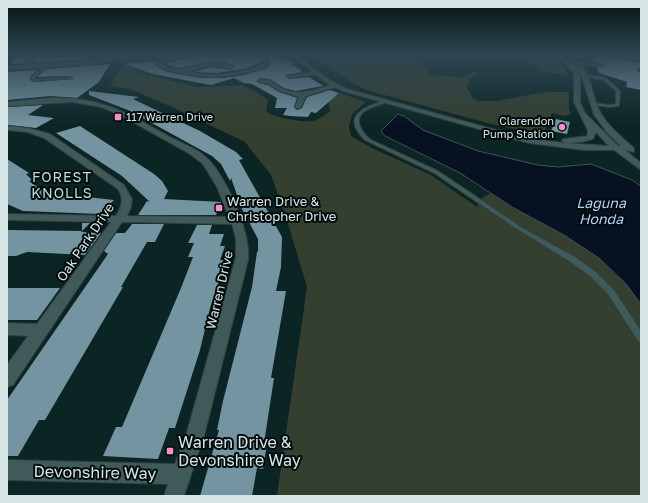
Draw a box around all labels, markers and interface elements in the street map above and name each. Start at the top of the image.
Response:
place label: 117 Warren Drive [126,110,213,123]
marker: 117 Warren Drive [113,112,123,122]
place label: Clarendon Pump Station [483,114,554,140]
marker: Clarendon Pump Station [557,122,567,132]
district label: FOREST KNOLLS [31,168,93,201]
place label: Warren Drive & Christopher Drive [227,193,336,224]
water label: Laguna Honda [576,194,627,227]
street label: Oak Park Drive [53,200,117,284]
marker: Warren Drive & Christopher Drive [214,203,224,213]
street label: Warren Drive [202,249,236,331]
place label: Warren Drive & Devonshire Way [178,432,301,470]
marker: Warren Drive & Devonshire Way [165,446,175,456]
street label: Devonshire Way [34,461,157,483]

